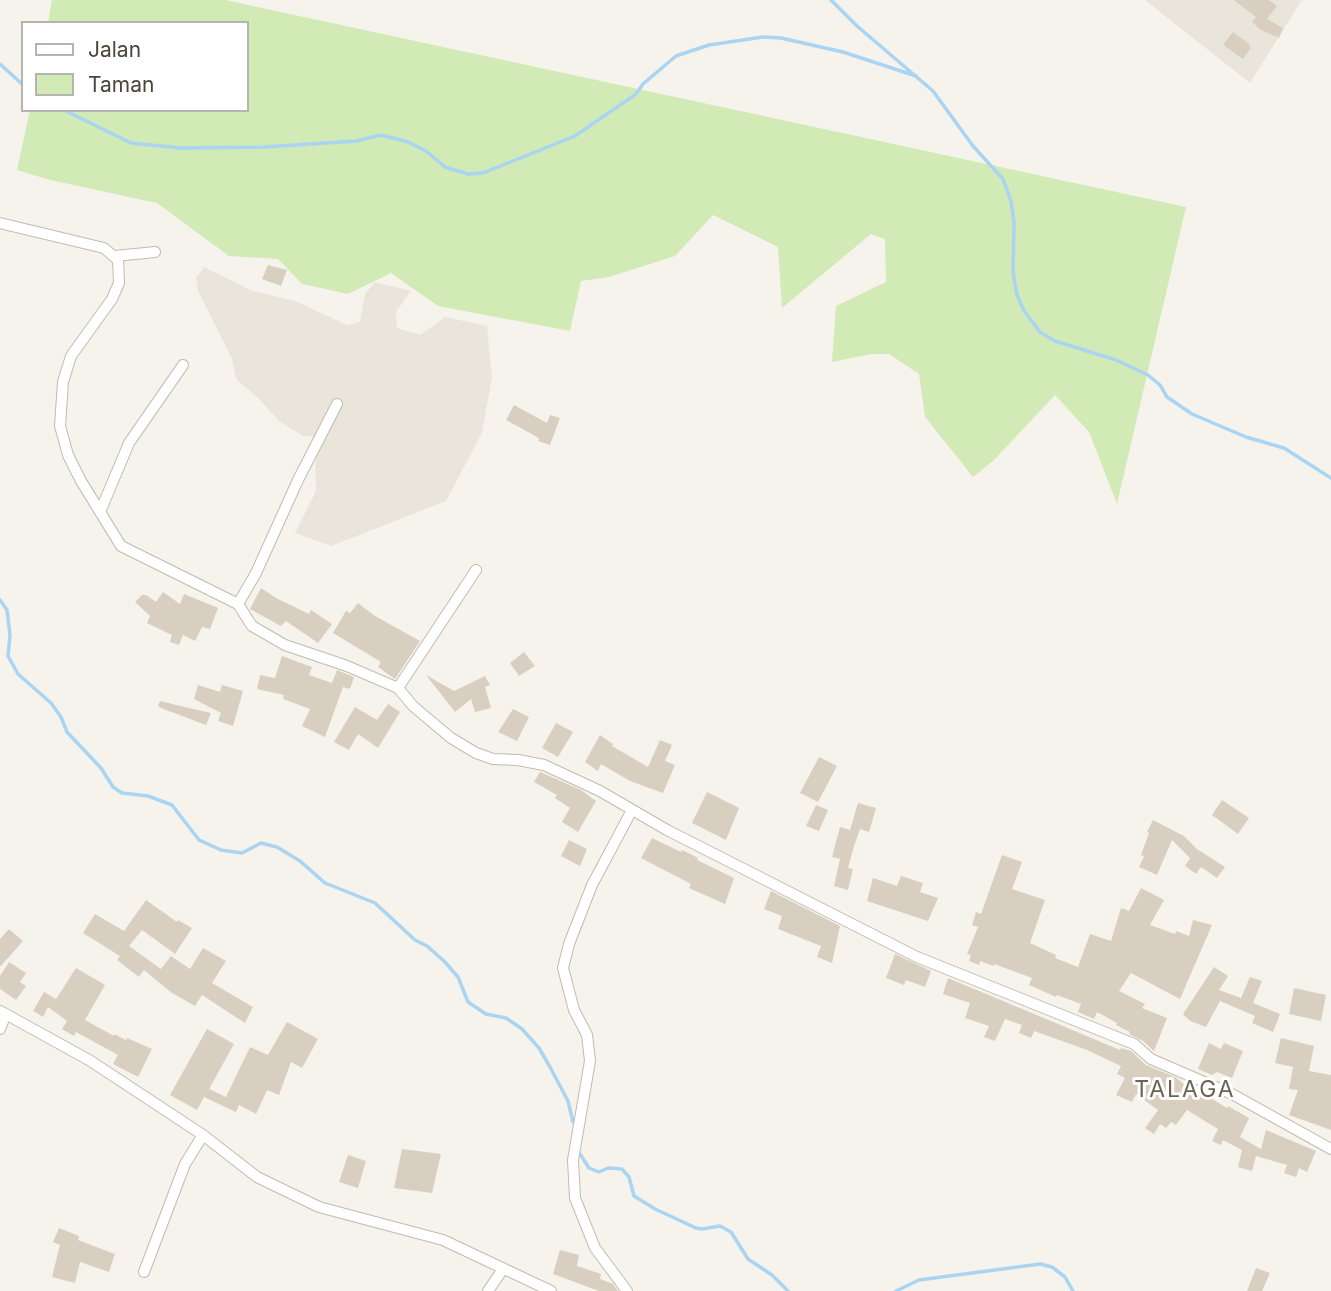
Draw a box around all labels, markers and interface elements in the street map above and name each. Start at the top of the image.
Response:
legend [21,21,248,112]
text: Jalan [88,37,141,62]
text: Taman [88,72,154,97]
district label: TALAGA [1135,1076,1235,1104]

